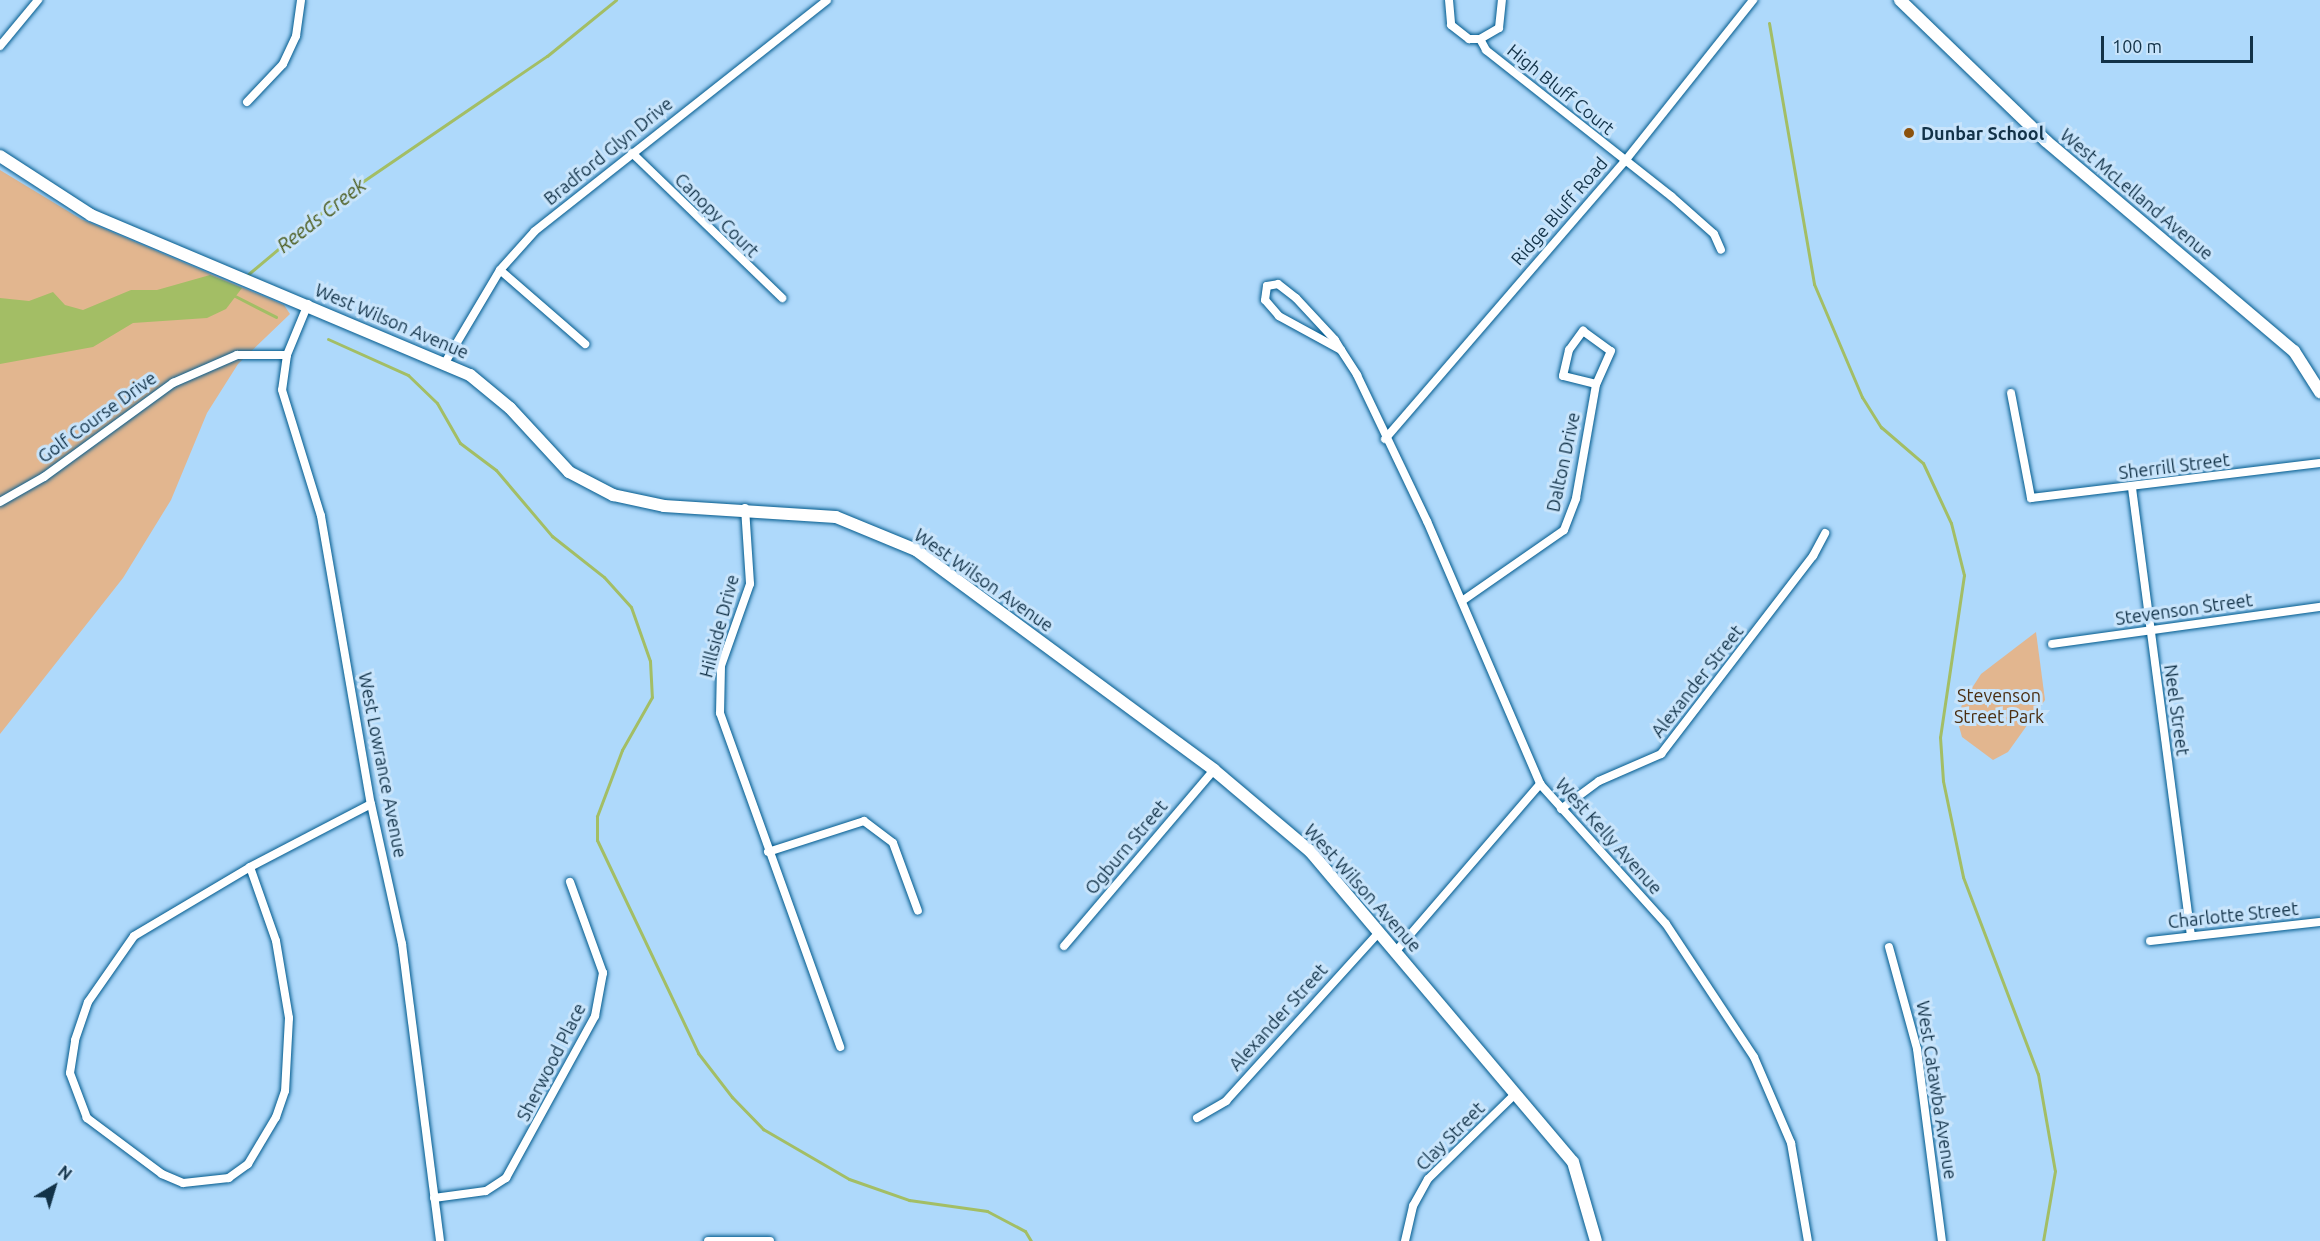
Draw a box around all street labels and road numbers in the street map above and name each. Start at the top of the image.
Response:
street label: High Bluff Court [1503,39,1619,139]
street label: Bradford Glyn Drive [539,93,677,209]
street label: West McLelland Avenue [2056,124,2218,264]
street label: Ridge Bluff Road [1506,152,1612,270]
street label: Canopy Court [670,168,764,262]
street label: West Wilson Avenue [312,279,472,363]
street label: Golf Course Drive [34,367,160,467]
street label: Dalton Drive [1542,410,1584,514]
street label: Sherrill Street [2117,448,2231,484]
street label: West Wilson Avenue [910,524,1058,636]
street label: Hillside Drive [695,572,743,680]
street label: Stevenson Street [2114,589,2254,629]
street label: Alexander Street [1646,621,1748,741]
street label: Neel Street [2160,663,2194,757]
street label: West Lowrance Avenue [354,671,412,859]
street label: West Kelly Avenue [1551,773,1667,899]
street label: Ogburn Street [1080,795,1172,899]
street label: West Wilson Avenue [1300,820,1426,956]
street label: Charlotte Street [2167,897,2299,933]
street label: Alexander Street [1224,959,1332,1075]
street label: Sherwood Place [512,999,590,1125]
street label: West Catawba Avenue [1912,999,1962,1181]
street label: Clay Street [1411,1097,1489,1175]

